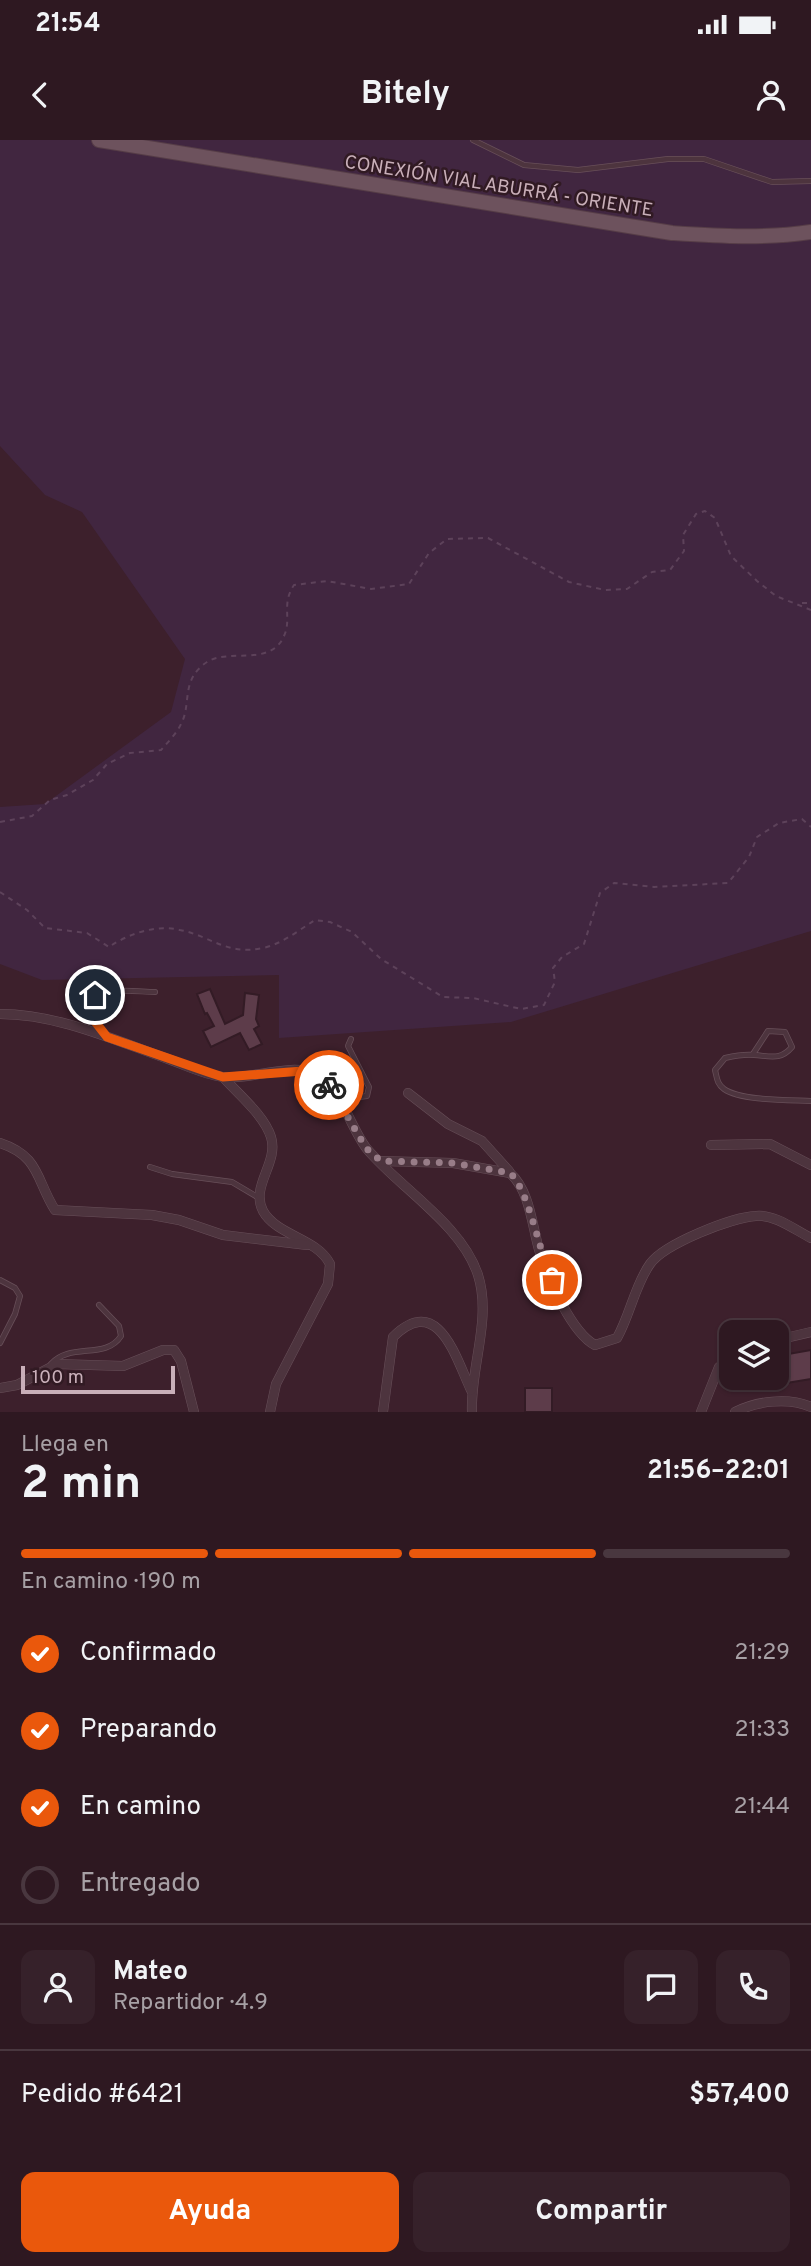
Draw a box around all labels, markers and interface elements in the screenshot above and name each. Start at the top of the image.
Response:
text: 21:54 [35,8,101,41]
text: Bitely [361,75,450,115]
icon: back [21,76,59,114]
icon: person [752,76,790,114]
street label: CONEXIÓN VIAL ABURRÁ - ORIENTE [343,150,655,223]
pin [65,965,125,1025]
icon: home [76,976,114,1014]
courier [294,1050,364,1120]
icon: bike [310,1066,348,1104]
pin [522,1250,582,1310]
icon: bag [533,1261,571,1299]
map controls [719,1320,789,1390]
button: layers [719,1320,789,1390]
scale bar [21,1363,175,1395]
text: 100 m [32,1366,84,1390]
text: Llega en [21,1431,109,1460]
text: 21:56–22:01 [647,1455,790,1488]
text: 2 min [21,1456,141,1515]
text: En camino · 190 m [21,1568,201,1597]
icon: check [21,1635,59,1673]
text: Confirmado [80,1637,217,1670]
text: 21:29 [734,1639,790,1668]
icon: check [21,1712,59,1750]
text: Preparando [80,1714,217,1747]
text: 21:33 [734,1716,790,1745]
icon: check [21,1789,59,1827]
text: En camino [80,1791,201,1824]
text: 21:44 [734,1793,790,1822]
text: Entregado [80,1868,200,1901]
button: person [21,1950,95,2024]
button: chat [624,1950,698,2024]
button: phone [716,1950,790,2024]
text: Mateo [113,1956,188,1989]
text: Repartidor · 4.9 [113,1989,268,2018]
text: Pedido #6421 [21,2079,183,2112]
text: $57,400 [689,2079,790,2112]
button: Ayuda [21,2172,399,2252]
button: Compartir [413,2172,790,2252]

